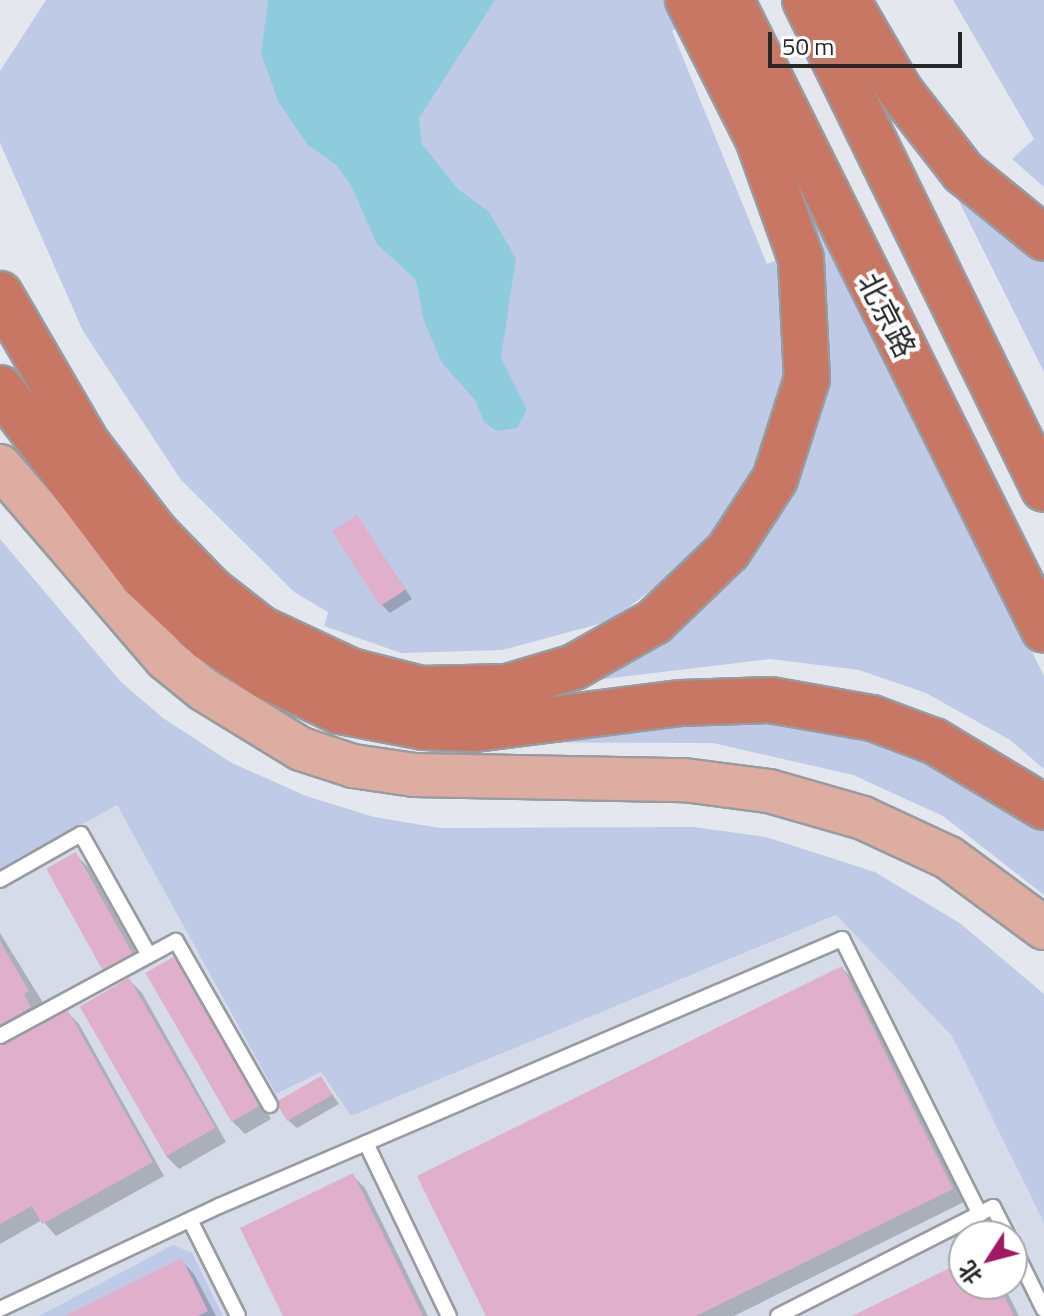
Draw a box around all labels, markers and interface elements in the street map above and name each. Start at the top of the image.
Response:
scale bar [772,16,966,66]
text: 50 m [782,28,834,64]
street label: 北京路 [851,267,923,363]
north arrow [948,1220,1028,1300]
text: 北 [950,1254,990,1292]

